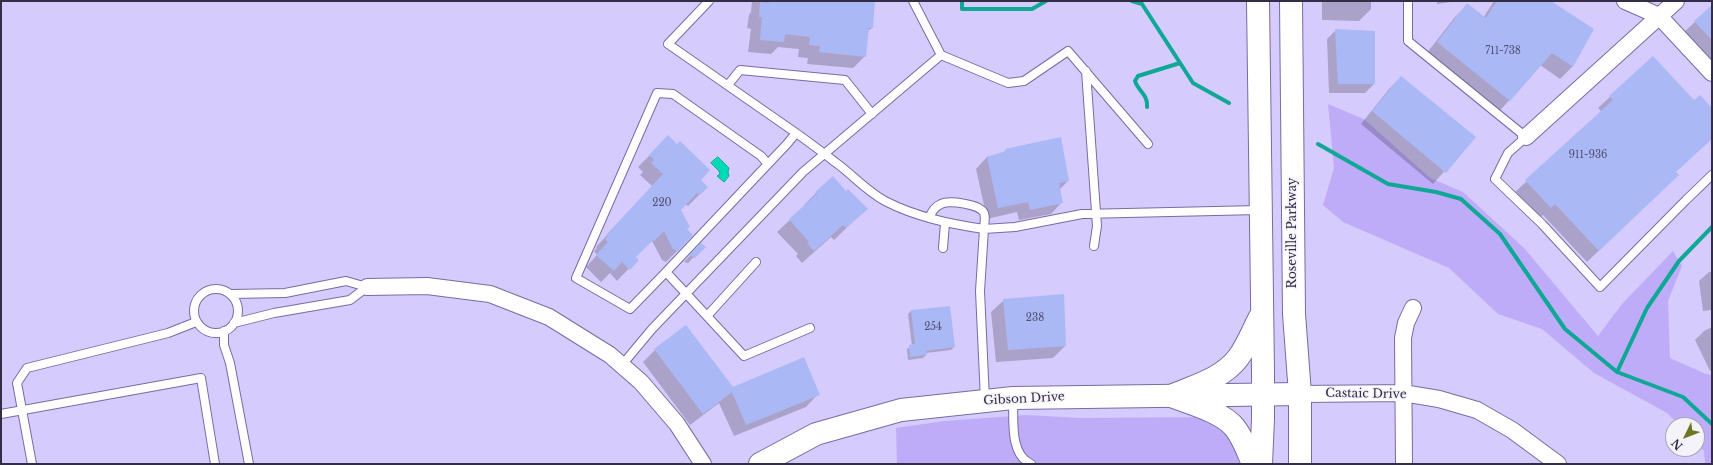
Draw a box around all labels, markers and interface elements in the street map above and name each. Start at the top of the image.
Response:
house number: 711-738 [1485,45,1521,57]
house number: 911-936 [1569,149,1607,161]
street label: Roseville Parkway [1286,178,1300,288]
house number: 220 [652,197,672,209]
house number: 238 [1026,312,1044,324]
house number: 254 [924,321,942,333]
street label: Castaic Drive [1325,386,1407,402]
street label: Gibson Drive [983,390,1065,408]
north arrow [1665,417,1705,457]
text: N [1668,436,1686,453]

